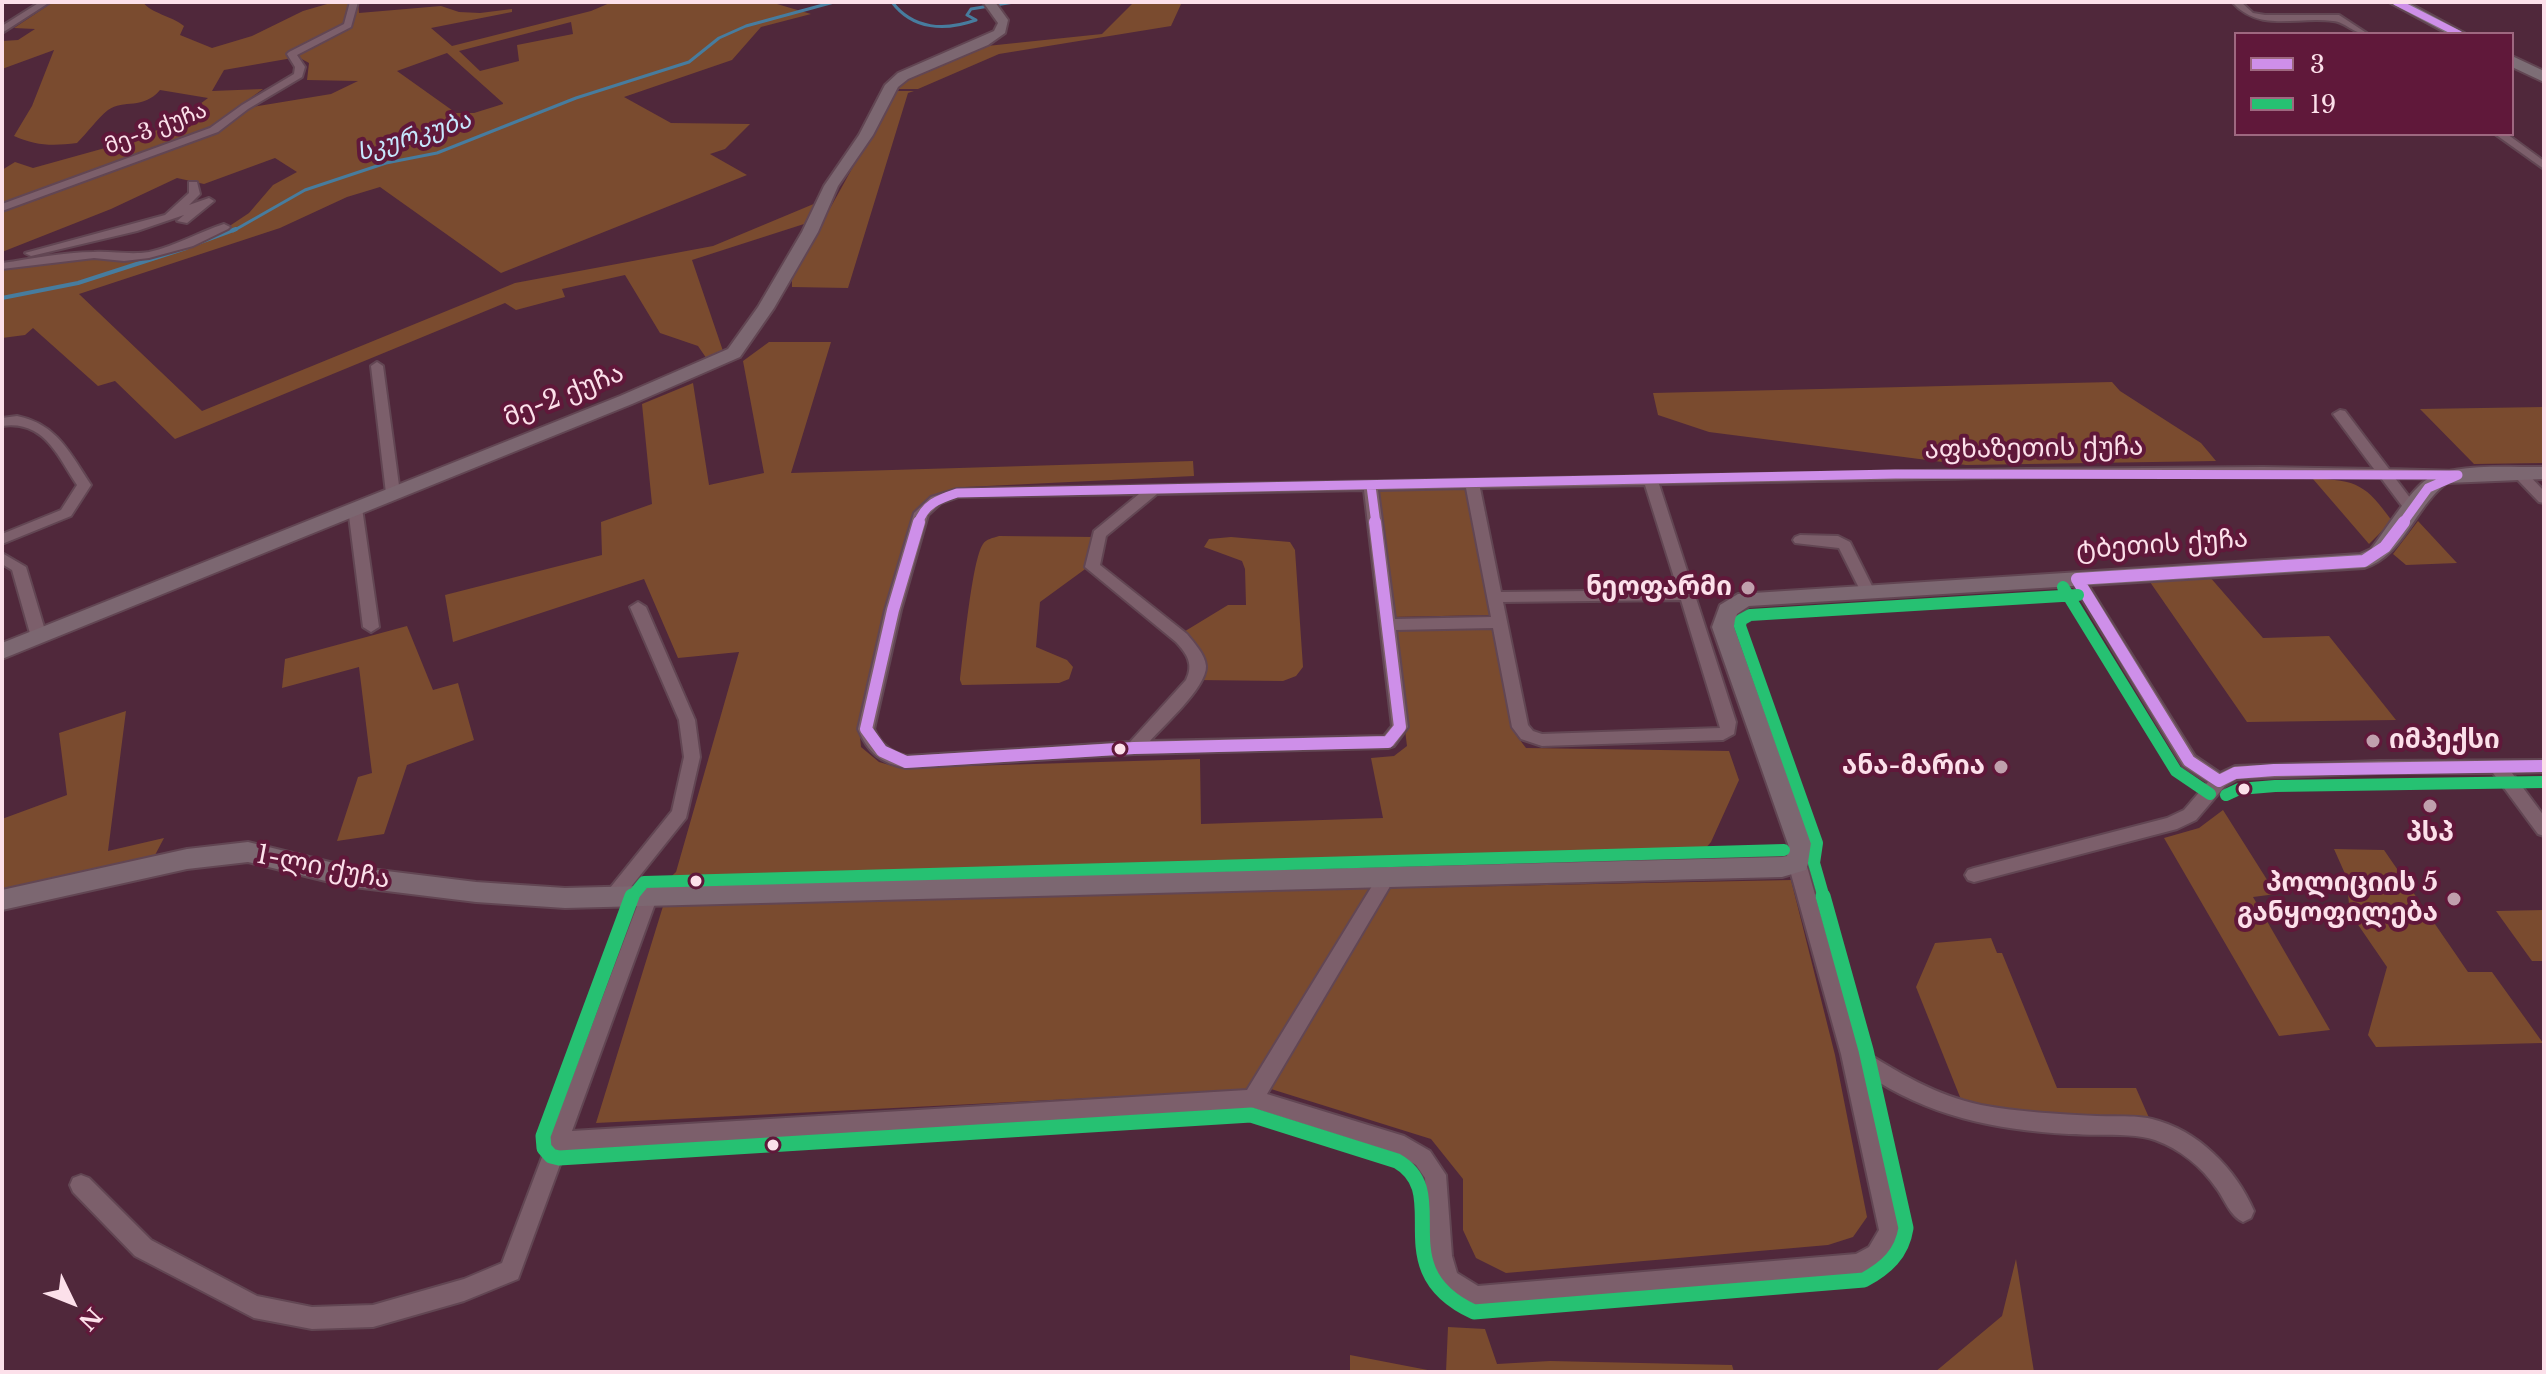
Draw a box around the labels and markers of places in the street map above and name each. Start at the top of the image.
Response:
place label: ნეოფარმი [1586,572,1732,604]
marker: ნეოფარმი [1739,579,1757,597]
place label: იმპექსი [2389,725,2500,757]
marker: იმპექსი [2364,732,2382,750]
unlabelled marker [1112,741,1128,757]
place label: ანა-მარია [1842,751,1985,783]
marker: ანა-მარია [1992,758,2010,776]
unlabelled marker [2236,781,2252,797]
marker: პსპ [2421,797,2439,815]
place label: პსპ [2406,818,2454,850]
place label: პოლიციის 5 განყოფილება [2237,868,2438,930]
unlabelled marker [688,873,704,889]
marker: პოლიციის 5 განყოფილება [2445,890,2463,908]
unlabelled marker [765,1137,781,1153]

